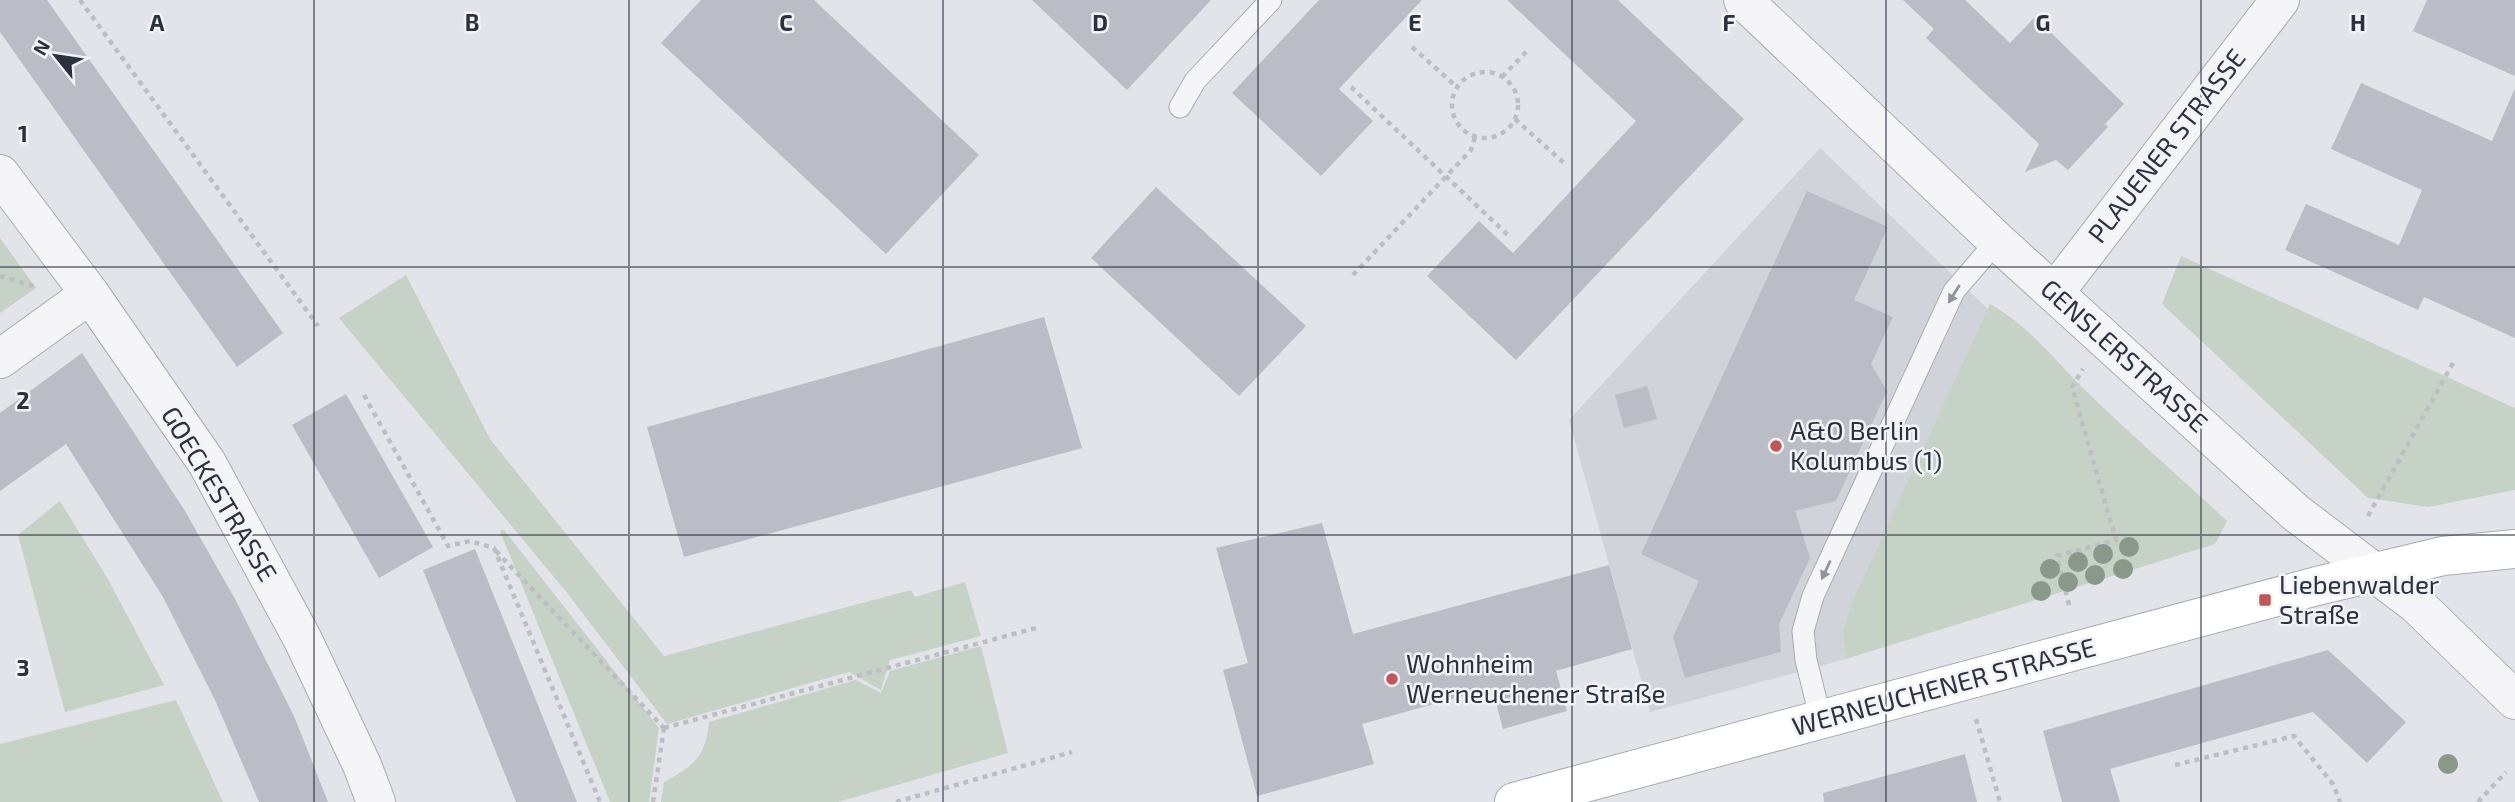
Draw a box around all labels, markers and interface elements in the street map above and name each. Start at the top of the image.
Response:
text: A [149,8,165,36]
text: B [465,8,479,36]
text: C [779,8,793,36]
text: D [1092,8,1108,36]
text: E [1408,8,1422,36]
text: F [1723,8,1736,36]
text: G [2036,8,2050,36]
text: H [2350,8,2366,36]
north arrow [21,21,91,91]
text: N [27,36,54,59]
street label: PLAUENER STRASSE [2081,42,2251,248]
text: 1 [18,119,28,147]
street label: GENSLERSTRASSE [2035,272,2215,438]
one-way arrow [1948,284,1961,303]
text: 2 [16,386,30,414]
street label: GOECKESTRASSE [156,400,285,586]
place label: A&O Berlin Kolumbus (1) [1790,414,1942,475]
marker: A&O Berlin Kolumbus (1) [1768,438,1784,454]
one-way arrow [1820,560,1831,580]
place label: Liebenwalder Straße [2279,568,2439,629]
marker: Liebenwalder Straße [2257,592,2273,608]
street label: WERNEUCHENER STRASSE [1789,630,2099,741]
place label: Wohnheim Werneuchener Straße [1406,647,1666,708]
text: 3 [16,653,30,681]
marker: Wohnheim Werneuchener Straße [1384,671,1400,687]

